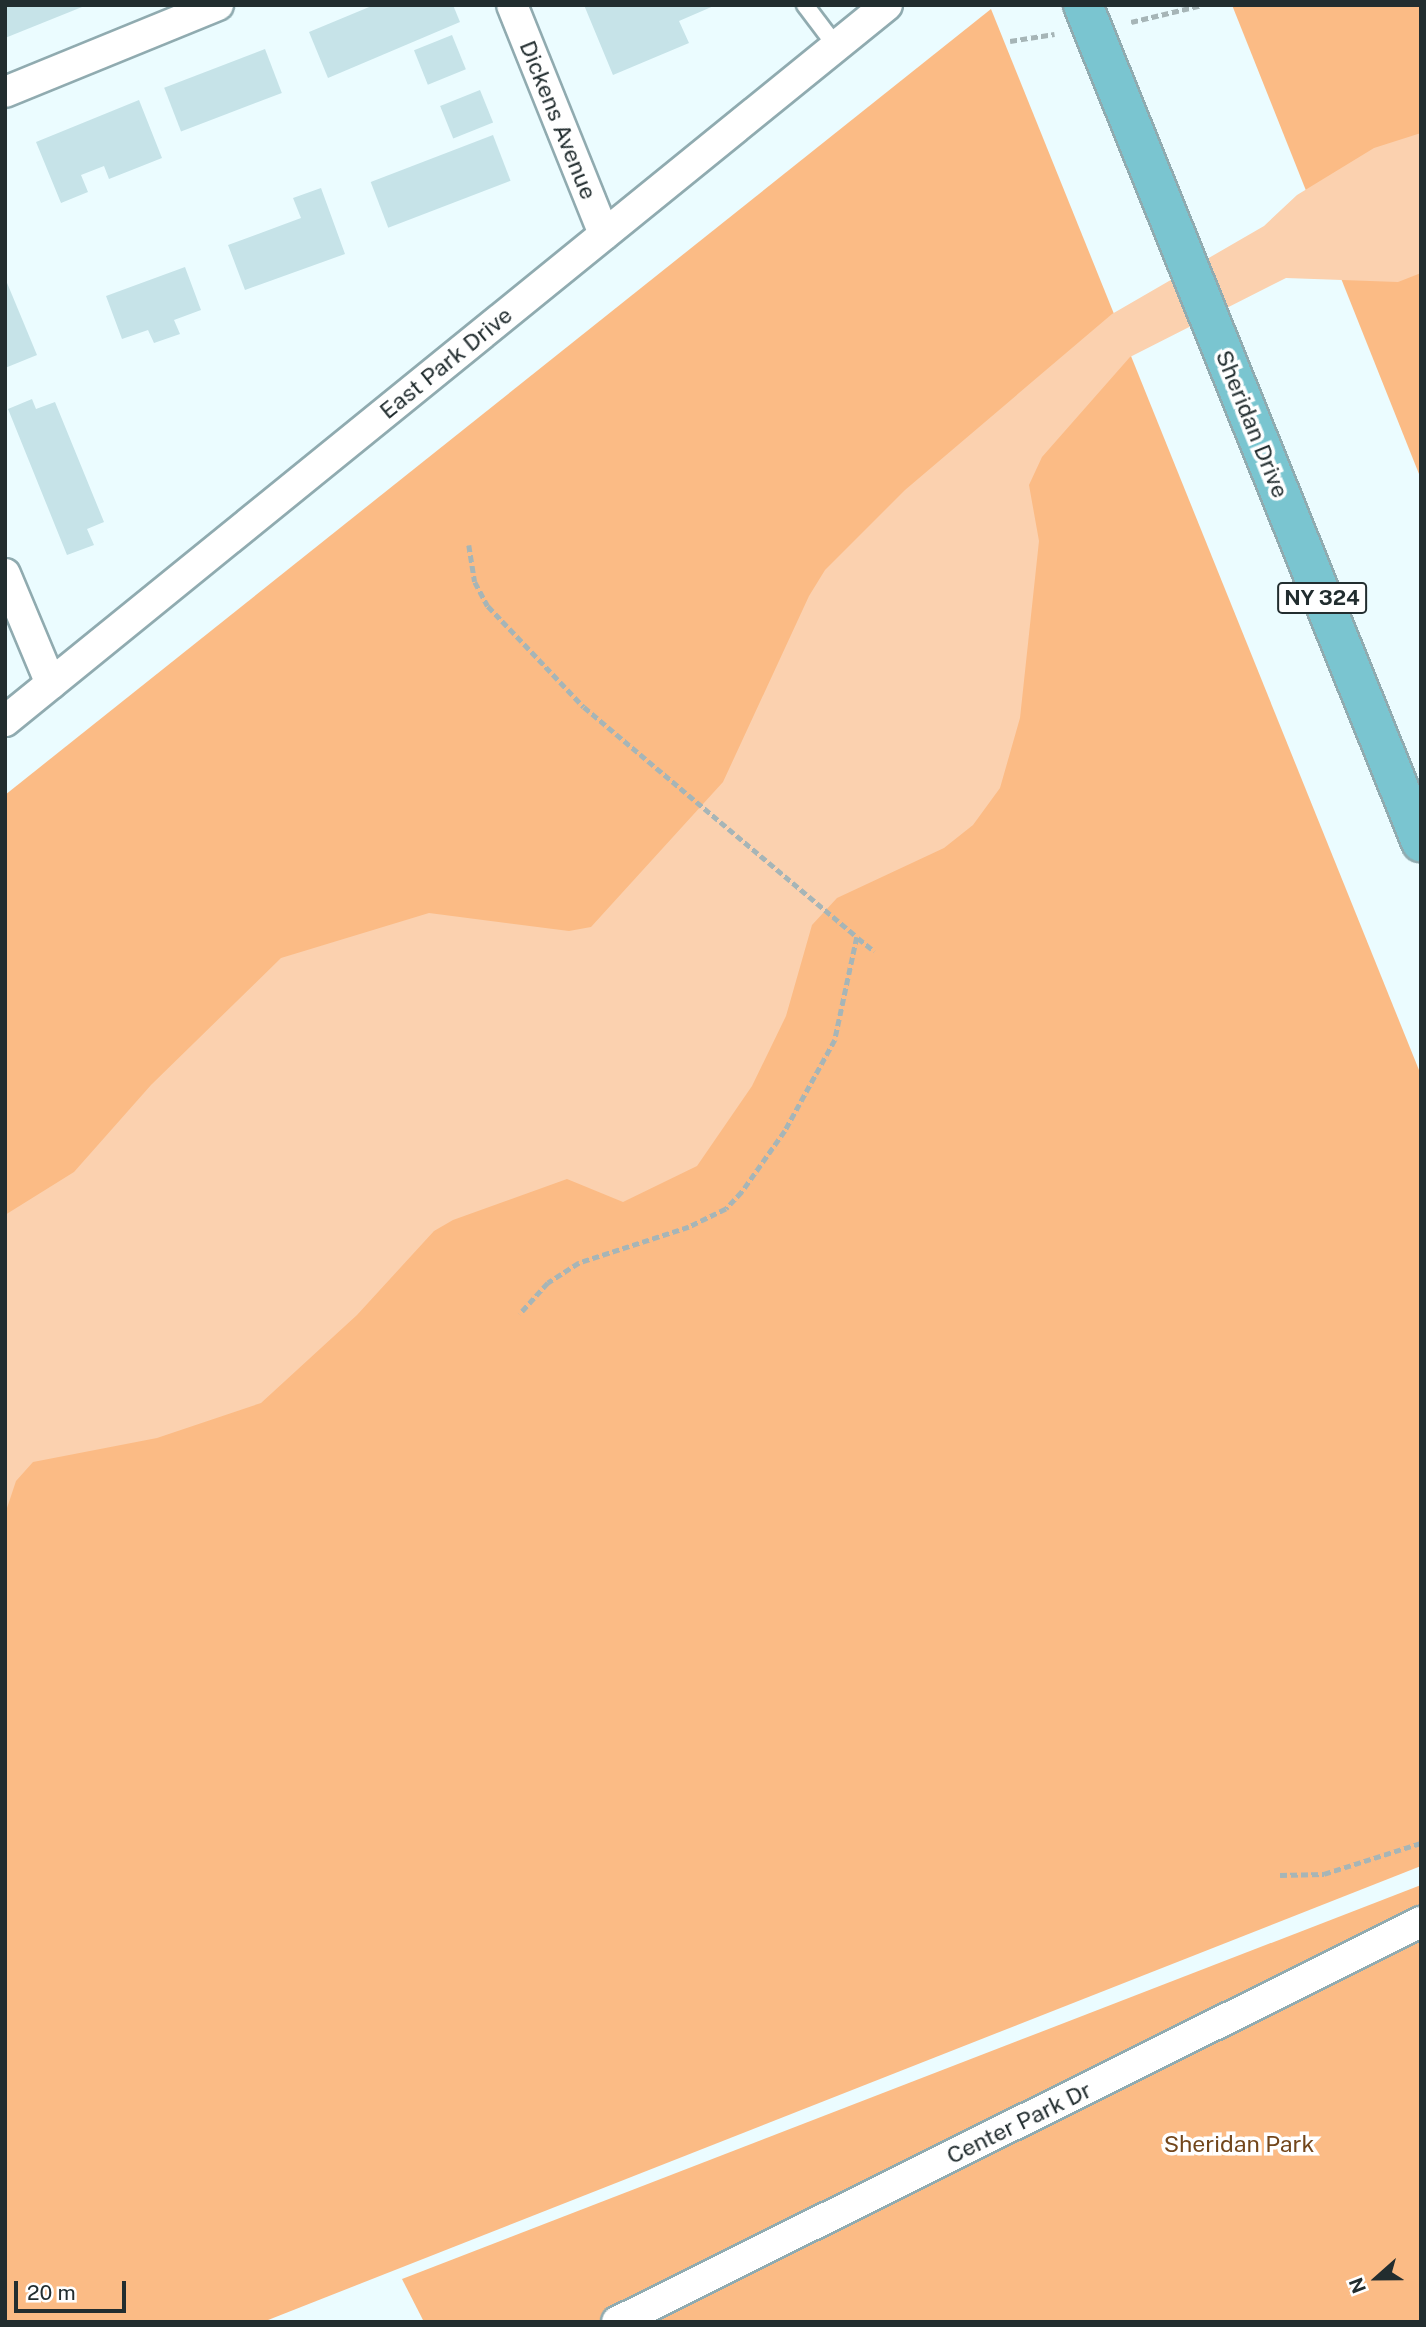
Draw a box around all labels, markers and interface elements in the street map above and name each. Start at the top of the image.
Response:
street label: Dickens Avenue [514,37,602,203]
street label: East Park Drive [374,301,518,425]
street label: Sheridan Drive [1210,346,1294,502]
road number: NY 324 [1276,580,1368,616]
street label: Center Park Dr [942,2076,1096,2170]
park label: Sheridan Park [1164,2130,1314,2158]
north arrow [1342,2243,1412,2313]
scale bar [18,2268,130,2312]
text: N [1344,2275,1370,2296]
text: 20 m [27,2280,76,2305]

